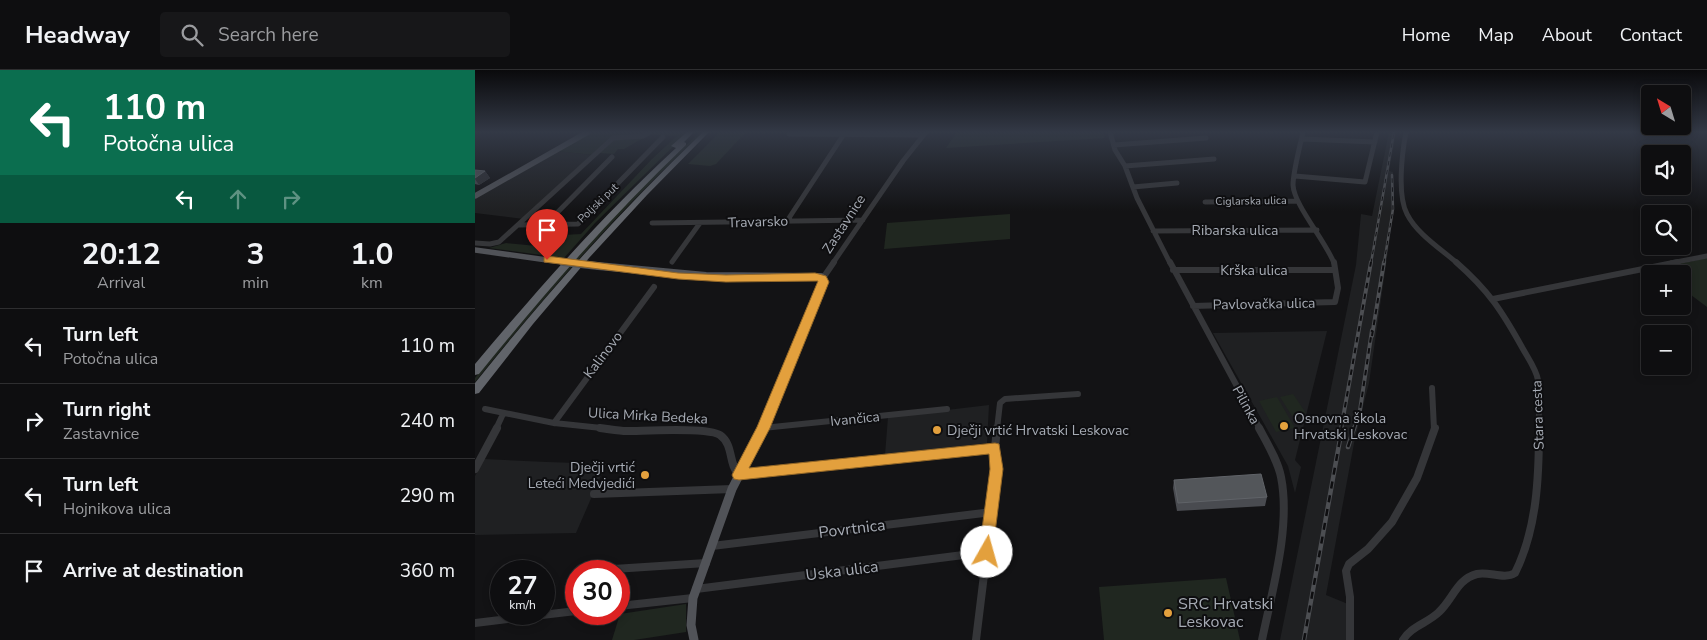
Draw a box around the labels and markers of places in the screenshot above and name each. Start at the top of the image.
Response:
pin [526,209,568,260]
place label: Osnovna škola Hrvatski Leskovac [1294,409,1408,444]
marker: Osnovna škola Hrvatski Leskovac [1278,420,1290,432]
place label: Dječji vrtić Hrvatski Leskovac [947,421,1129,440]
marker: Dječji vrtić Hrvatski Leskovac [931,424,943,436]
place label: Dječji vrtić Leteći Medvjedići [528,458,636,493]
marker: Dječji vrtić Leteći Medvjedići [639,469,651,481]
place label: SRC Hrvatski Leskovac [1178,593,1273,633]
marker: SRC Hrvatski Leskovac [1162,607,1174,619]

